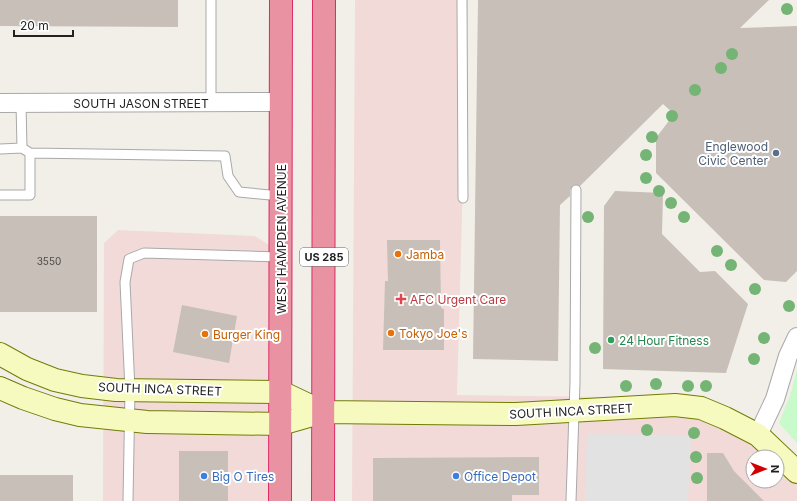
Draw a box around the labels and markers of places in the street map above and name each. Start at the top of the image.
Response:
place label: Englewood Civic Center [698,139,768,168]
marker: Englewood Civic Center [771,148,781,158]
place label: Jamba [406,247,444,262]
marker: Jamba [393,249,403,259]
place label: AFC Urgent Care [410,292,506,307]
marker: AFC Urgent Care [395,293,407,305]
place label: Tokyo Joe's [399,326,467,341]
place label: Burger King [213,327,280,342]
marker: Tokyo Joe's [386,328,396,338]
marker: Burger King [200,329,210,339]
place label: 24 Hour Fitness [619,333,709,348]
marker: 24 Hour Fitness [606,335,616,345]
place label: Big O Tires [212,469,274,484]
place label: Office Depot [464,469,536,484]
marker: Big O Tires [199,471,209,481]
marker: Office Depot [451,471,461,481]

